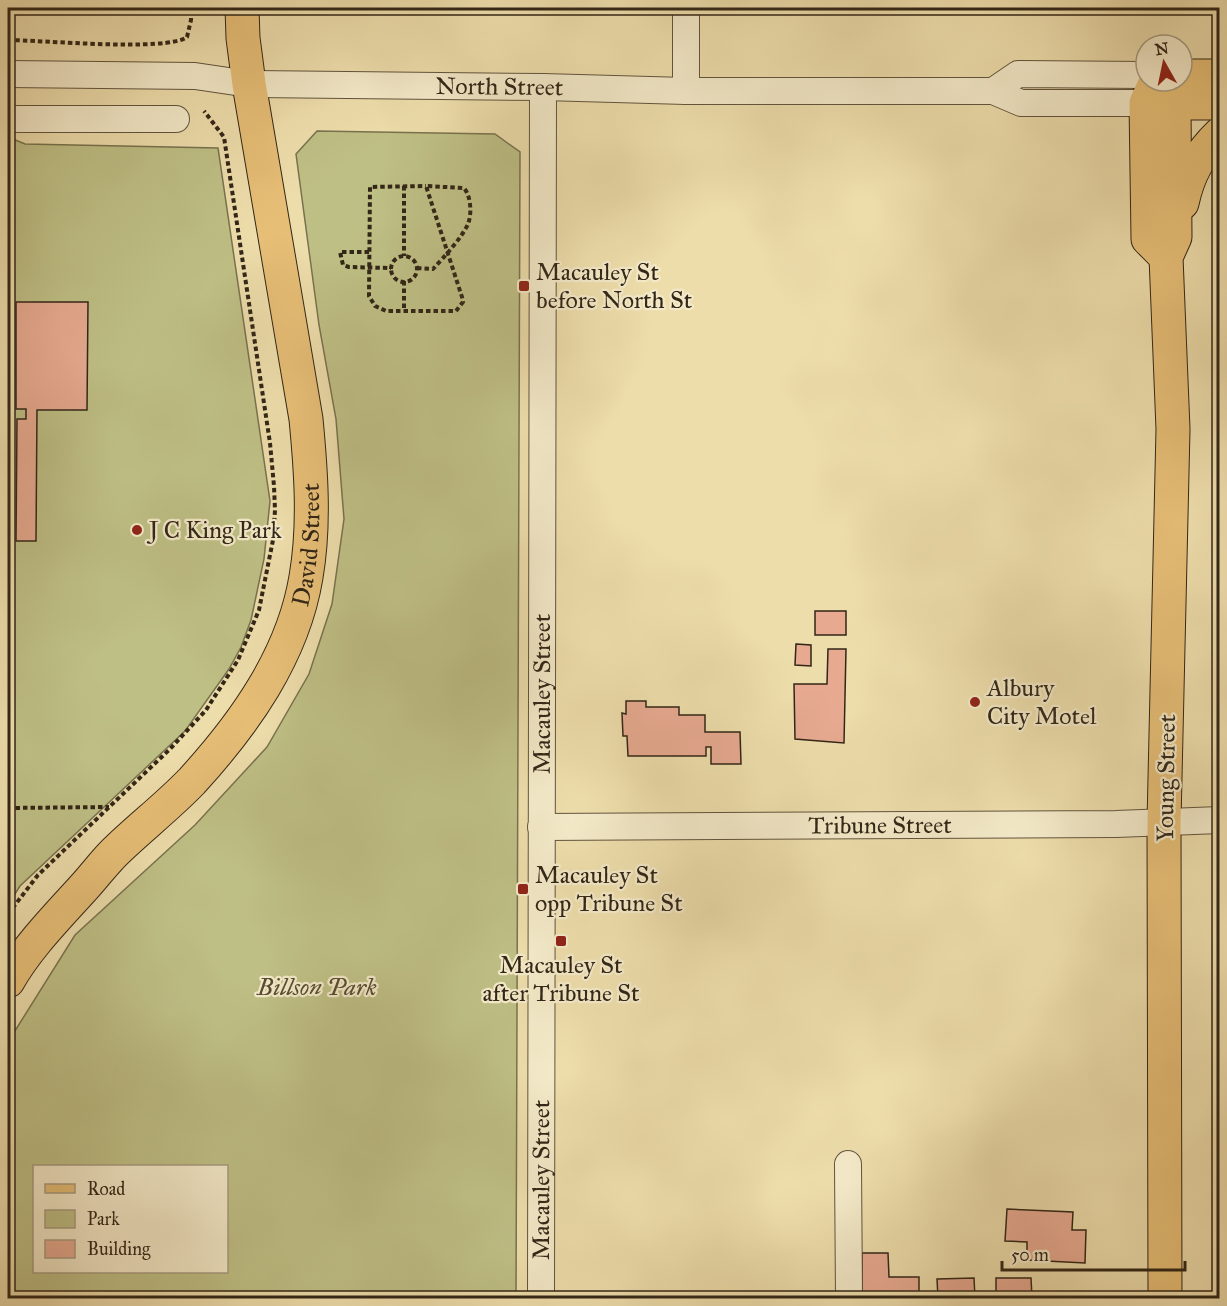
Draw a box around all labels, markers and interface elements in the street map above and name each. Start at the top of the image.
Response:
north arrow [1134,33,1194,93]
text: N [1154,38,1170,59]
street label: North Street [435,71,564,103]
place label: Macauley St before North St [536,257,693,315]
marker: Macauley St before North St [517,279,531,293]
street label: David Street [285,482,326,609]
place label: J C King Park [146,515,283,545]
marker: J C King Park [130,523,144,537]
street label: Macauley Street [527,613,557,774]
place label: Albury City Motel [986,673,1097,731]
marker: Albury City Motel [968,695,982,709]
street label: Young Street [1150,713,1182,842]
street label: Tribune Street [808,810,952,841]
place label: Macauley St opp Tribune St [535,860,683,918]
marker: Macauley St opp Tribune St [516,882,530,896]
marker: Macauley St after Tribune St [554,934,568,948]
place label: Macauley St after Tribune St [482,950,640,1008]
park label: Billson Park [256,972,377,1002]
street label: Macauley Street [526,1099,556,1260]
legend [33,1165,228,1273]
text: Road [87,1178,125,1200]
text: Park [87,1208,120,1230]
scale bar [1002,1234,1185,1272]
text: Building [87,1238,151,1261]
text: 50 m [1011,1244,1049,1266]

